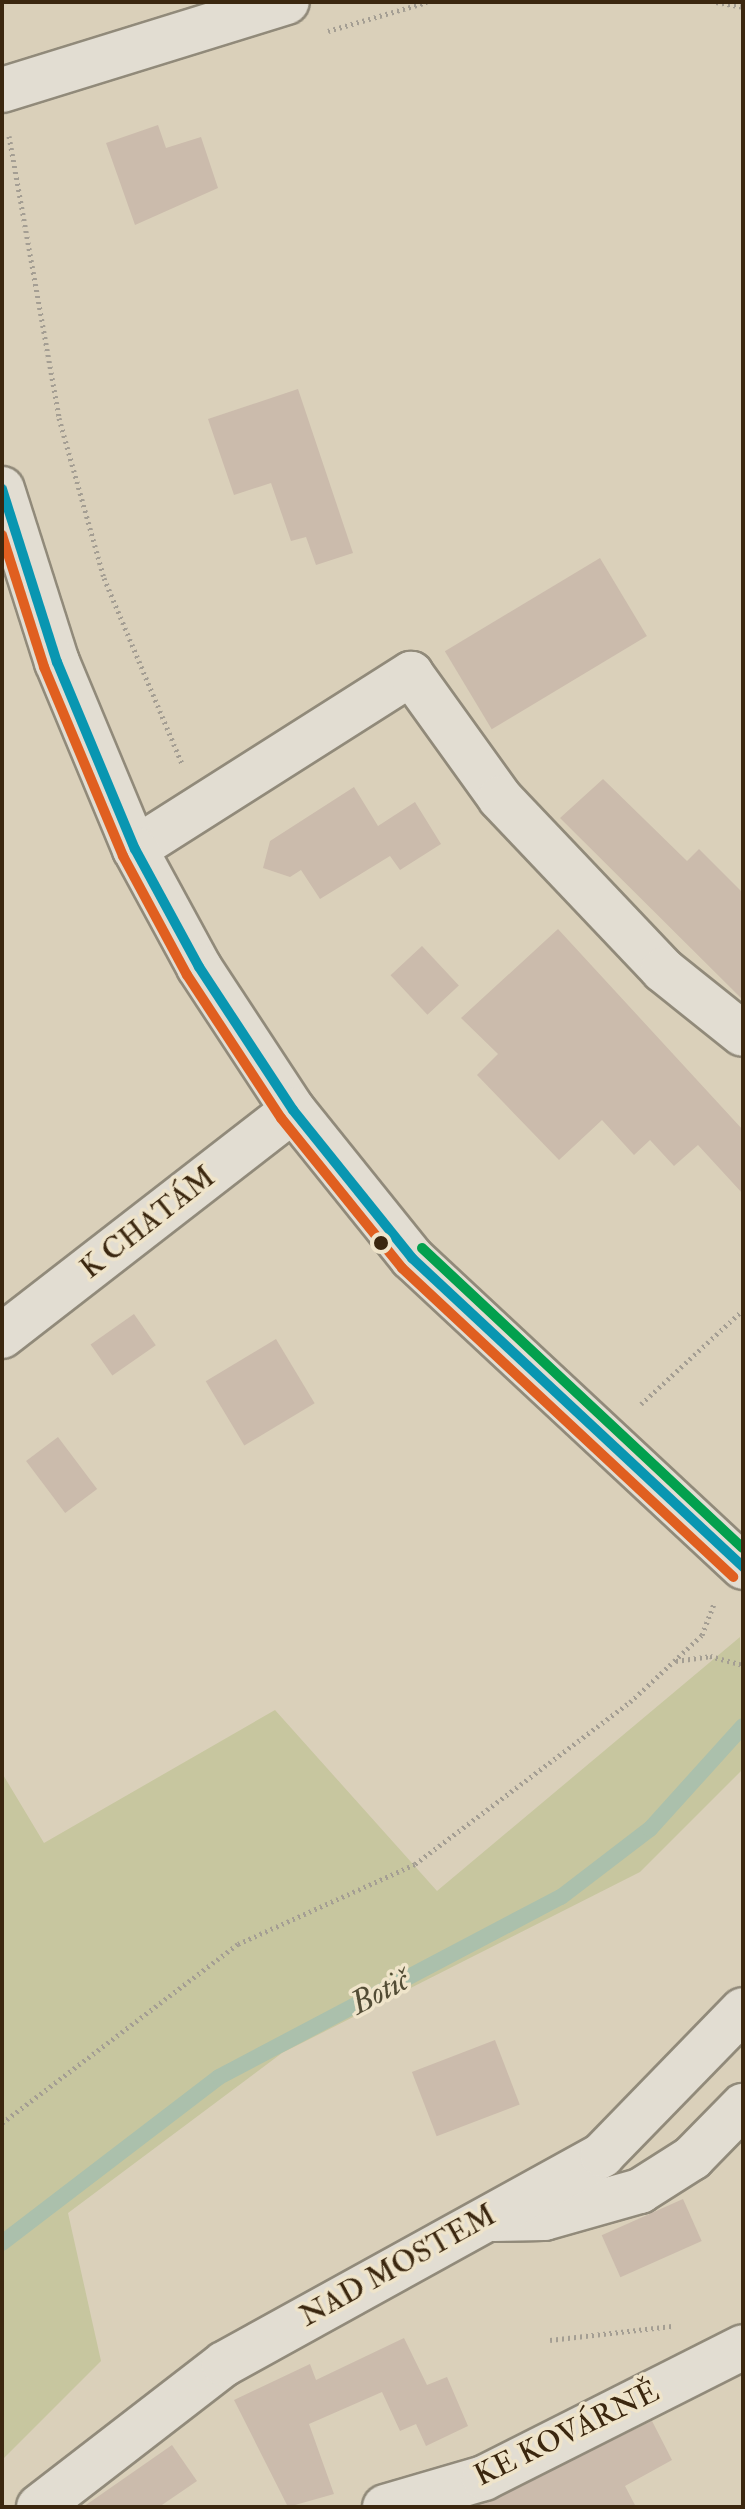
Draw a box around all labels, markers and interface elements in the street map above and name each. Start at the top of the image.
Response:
street label: K CHATÁM [73,1159,223,1287]
unlabelled marker [373,1235,389,1251]
water label: Botič [344,1961,416,2023]
street label: NAD MOSTEM [294,2197,502,2335]
street label: KE KOVÁRNĚ [469,2374,665,2494]

